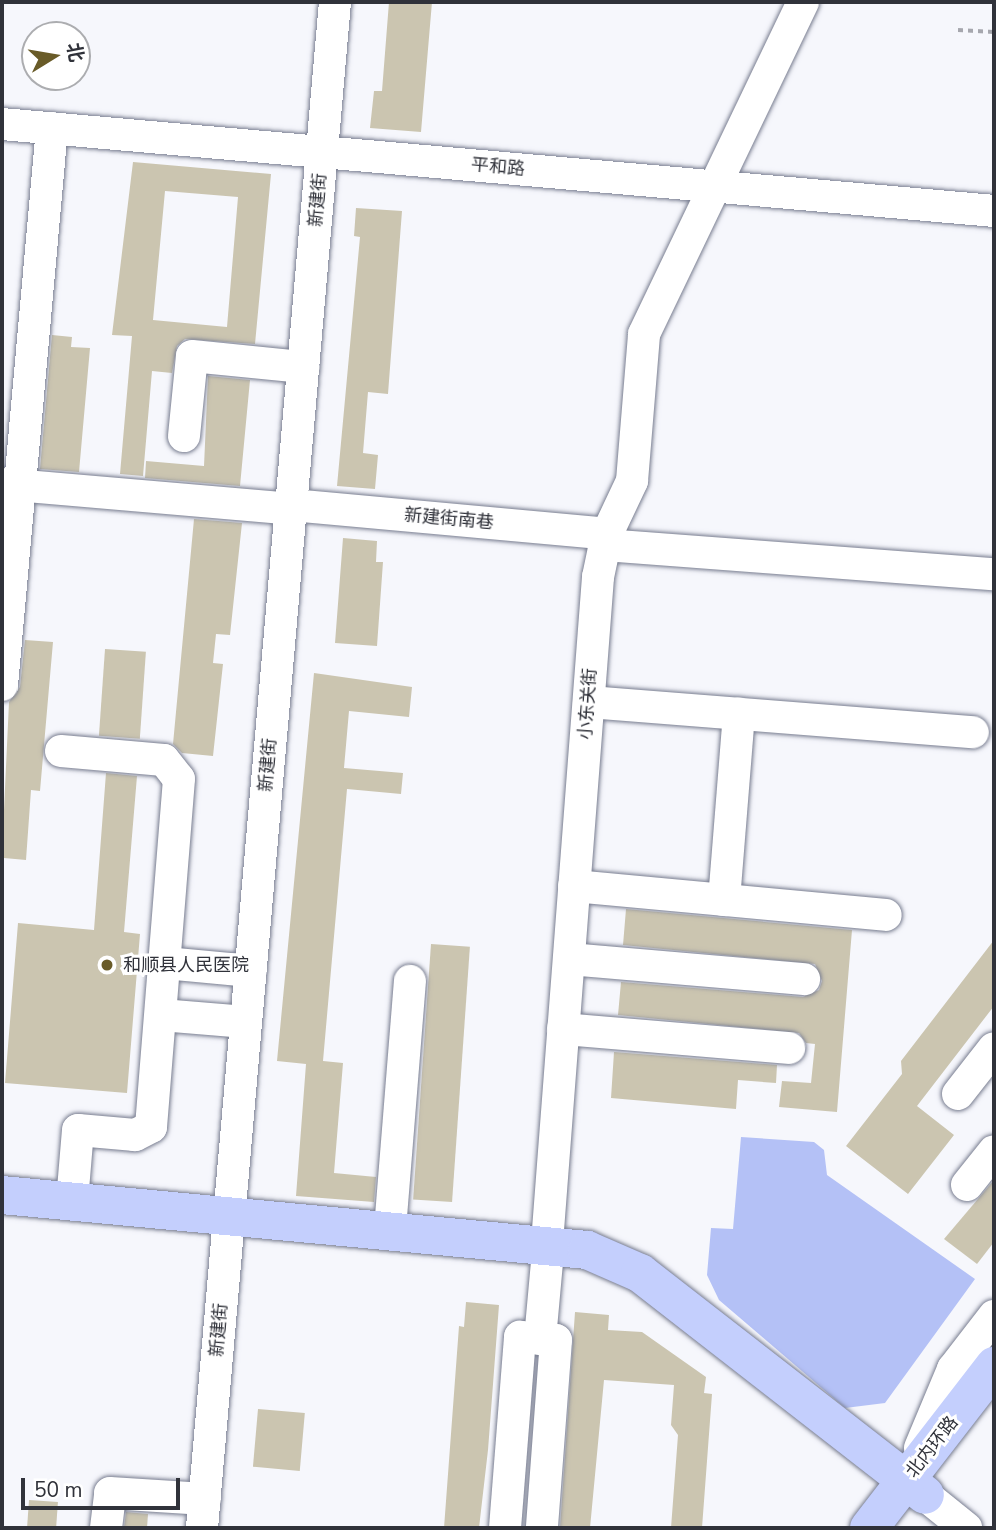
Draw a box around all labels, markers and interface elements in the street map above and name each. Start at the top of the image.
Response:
north arrow [21,21,91,91]
text: 北 [60,41,89,64]
street label: 平和路 [470,154,526,180]
street label: 新建街 [305,172,331,228]
street label: 新建街南巷 [403,504,495,534]
street label: 小东关街 [575,667,601,741]
street label: 新建街 [255,737,281,793]
place label: 和顺县人民医院 [123,954,249,976]
marker: 和顺县人民医院 [97,955,117,975]
street label: 新建街 [206,1302,232,1358]
street label: 北内环路 [901,1412,963,1482]
scale bar [24,1464,184,1508]
text: 50 m [34,1476,83,1504]

